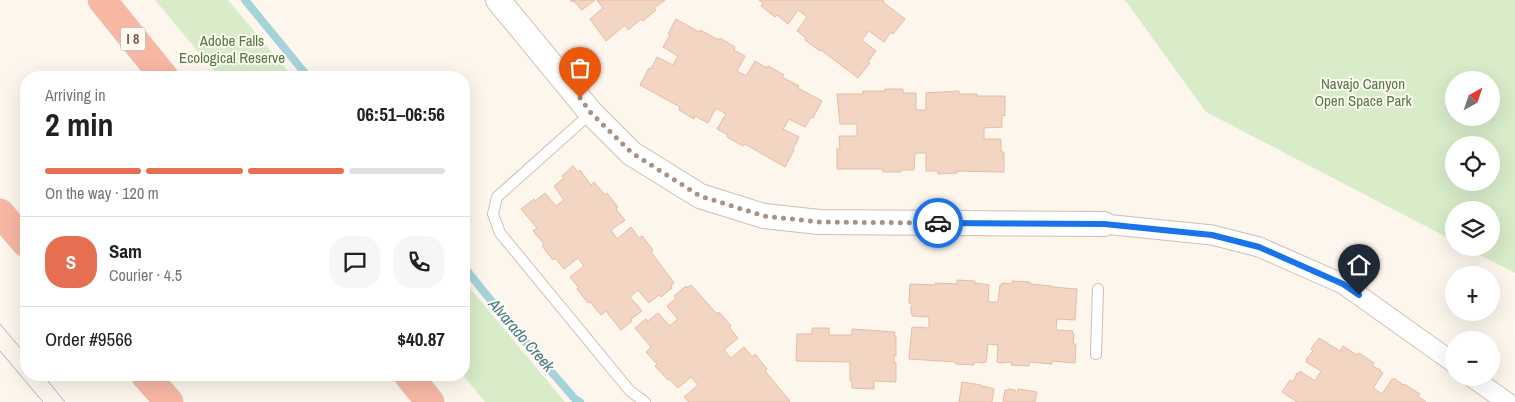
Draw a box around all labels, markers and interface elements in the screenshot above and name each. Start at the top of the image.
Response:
road number: I 8 [120,28,146,50]
park label: Adobe Falls Ecological Reserve [179,30,285,68]
pin [559,47,601,98]
icon: bag [566,54,594,82]
north arrow [1445,71,1500,126]
map controls [1445,71,1500,386]
park label: Navajo Canyon Open Space Park [1314,73,1412,111]
text: Arriving in [45,84,106,106]
text: 06:51–06:56 [357,101,445,127]
text: 2 min [45,103,114,146]
button: locate [1445,136,1500,191]
text: On the way · 120 m [45,182,159,204]
courier [913,198,963,248]
button: layers [1445,201,1500,256]
icon: car [924,209,952,237]
button: chat [329,236,381,288]
button: phone [393,236,445,288]
text: Sam [109,238,142,264]
pin [1338,244,1380,295]
text: S [66,249,76,275]
icon: home [1345,251,1373,279]
text: Courier · 4.5 [109,264,182,286]
button: + [1445,266,1500,321]
water label: Alvarado Creek [483,293,560,377]
text: Order #9566 [45,326,132,352]
text: $40.87 [397,326,445,352]
button: − [1445,331,1500,386]

